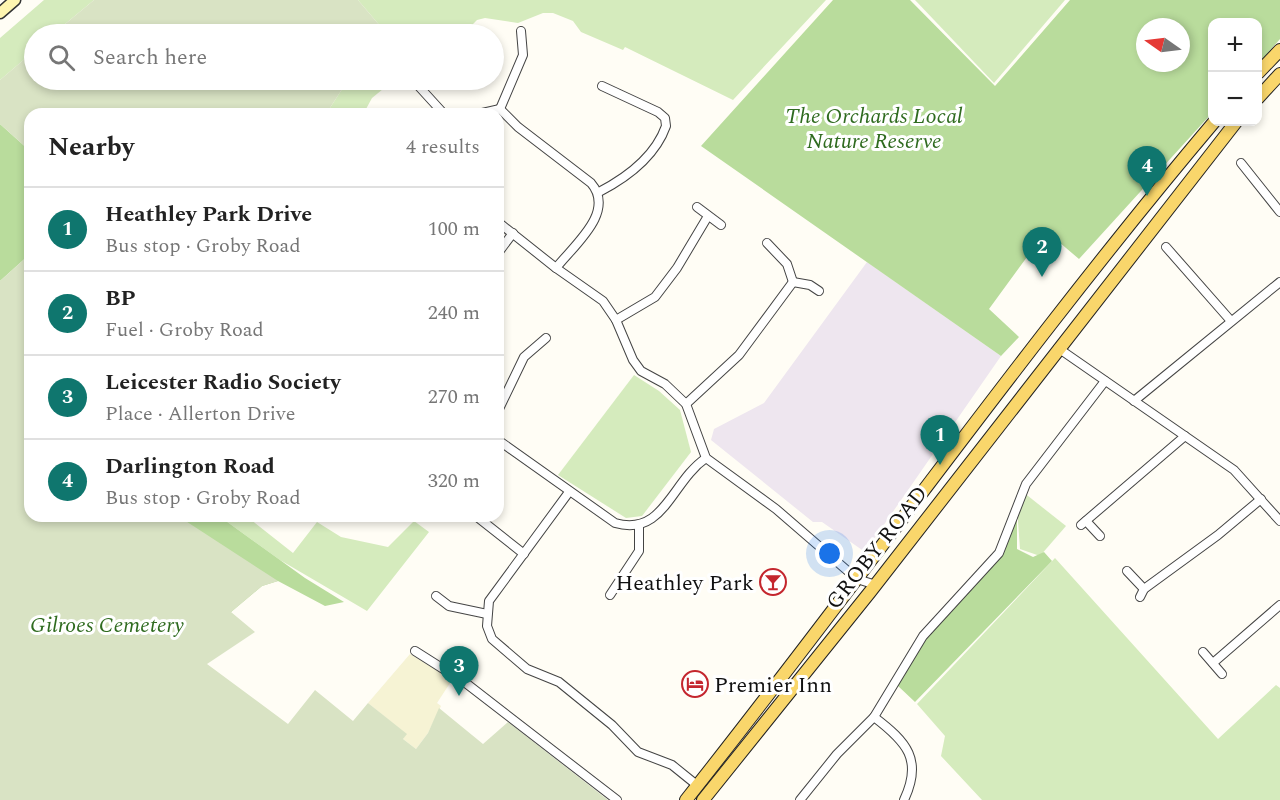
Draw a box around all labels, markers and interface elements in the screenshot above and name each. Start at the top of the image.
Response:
north arrow [1136,18,1190,72]
map controls [1208,18,1262,126]
button: + [1208,18,1262,72]
search box [24,24,504,90]
icon: search [45,41,78,74]
text: Search here [93,41,207,74]
button: − [1208,72,1262,126]
park label: The Orchards Local Nature Reserve [785,100,963,158]
text: Nearby [48,127,134,167]
text: 4 results [406,132,480,162]
pin: 4 [1128,146,1166,196]
text: Heathley Park Drive [105,198,312,231]
text: 1 [62,214,73,244]
text: 100 m [428,214,480,244]
pin: 2 [1022,228,1062,277]
text: Bus stop · Groby Road [105,231,301,261]
text: BP [105,282,136,315]
text: 2 [62,298,73,328]
text: 240 m [428,298,480,328]
text: Fuel · Groby Road [105,315,264,345]
text: Leicester Radio Society [105,366,341,399]
text: 3 [62,382,73,412]
text: 270 m [428,382,480,412]
text: Place · Allerton Drive [105,399,295,429]
pin: 1 [920,416,960,465]
text: Darlington Road [105,450,275,483]
text: 4 [62,466,73,496]
text: 320 m [428,466,480,496]
street label: GROBY ROAD [818,479,936,617]
text: Bus stop · Groby Road [105,483,301,513]
your location [815,539,844,568]
place label: Heathley Park [616,567,754,600]
bar icon: Heathley Park [758,567,788,597]
park label: Gilroes Cemetery [30,609,184,642]
pin: 3 [440,646,478,696]
hotel icon: Premier Inn [680,669,710,699]
place label: Premier Inn [714,669,832,702]

